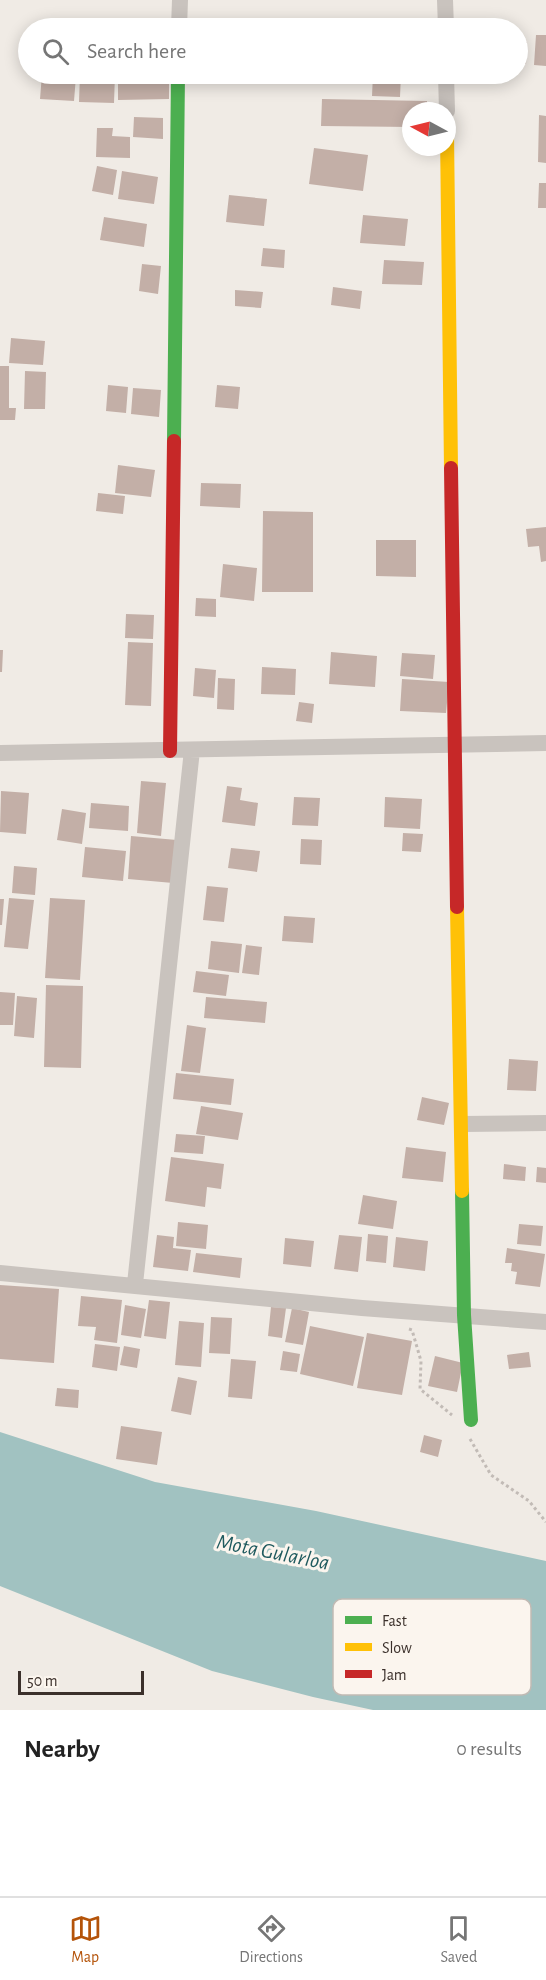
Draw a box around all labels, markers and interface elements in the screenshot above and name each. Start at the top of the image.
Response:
search box [18,18,528,84]
icon: search [39,35,72,68]
text: Search here [87,40,186,62]
north arrow [402,102,456,156]
water label: Mota Gularloa [215,1530,331,1574]
legend [333,1599,531,1695]
text: Fast [382,1613,407,1629]
text: Slow [382,1640,412,1656]
text: Jam [382,1667,407,1683]
scale bar [18,1668,144,1696]
text: 50 m [27,1673,58,1689]
text: Nearby [24,1736,100,1762]
text: 0 results [456,1739,522,1759]
tab: Map [69,1912,102,1967]
tab: Directions [239,1912,303,1967]
tab: Saved [441,1912,477,1967]

